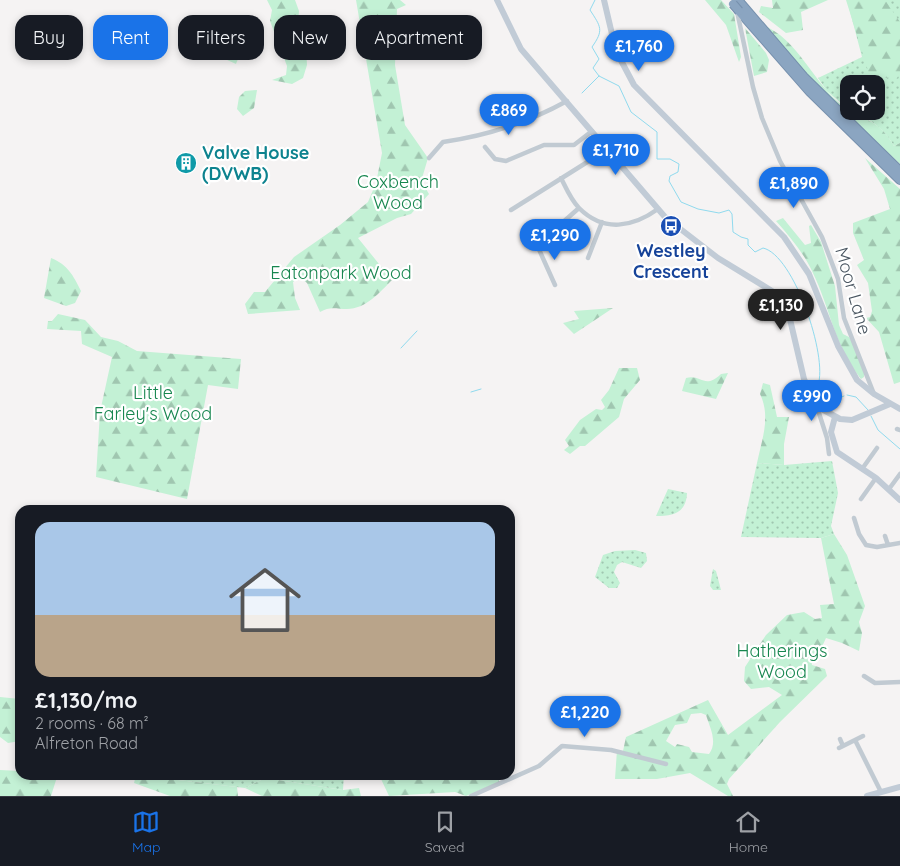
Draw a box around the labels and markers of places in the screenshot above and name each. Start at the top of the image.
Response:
pin: £1,760 [598,30,680,72]
pin: £869 [479,94,539,136]
pin: £1,710 [575,134,657,176]
place label: Valve House (DVWB) [202,141,309,185]
building icon: Valve House (DVWB) [174,151,198,175]
pin: £1,890 [753,166,835,209]
bus stop icon: Westley Crescent [659,214,683,238]
pin: £1,290 [514,218,596,261]
place label: Westley Crescent [633,239,709,283]
pin: £1,130 [740,288,822,331]
pin: £990 [782,380,842,422]
pin: £1,220 [544,696,626,738]

